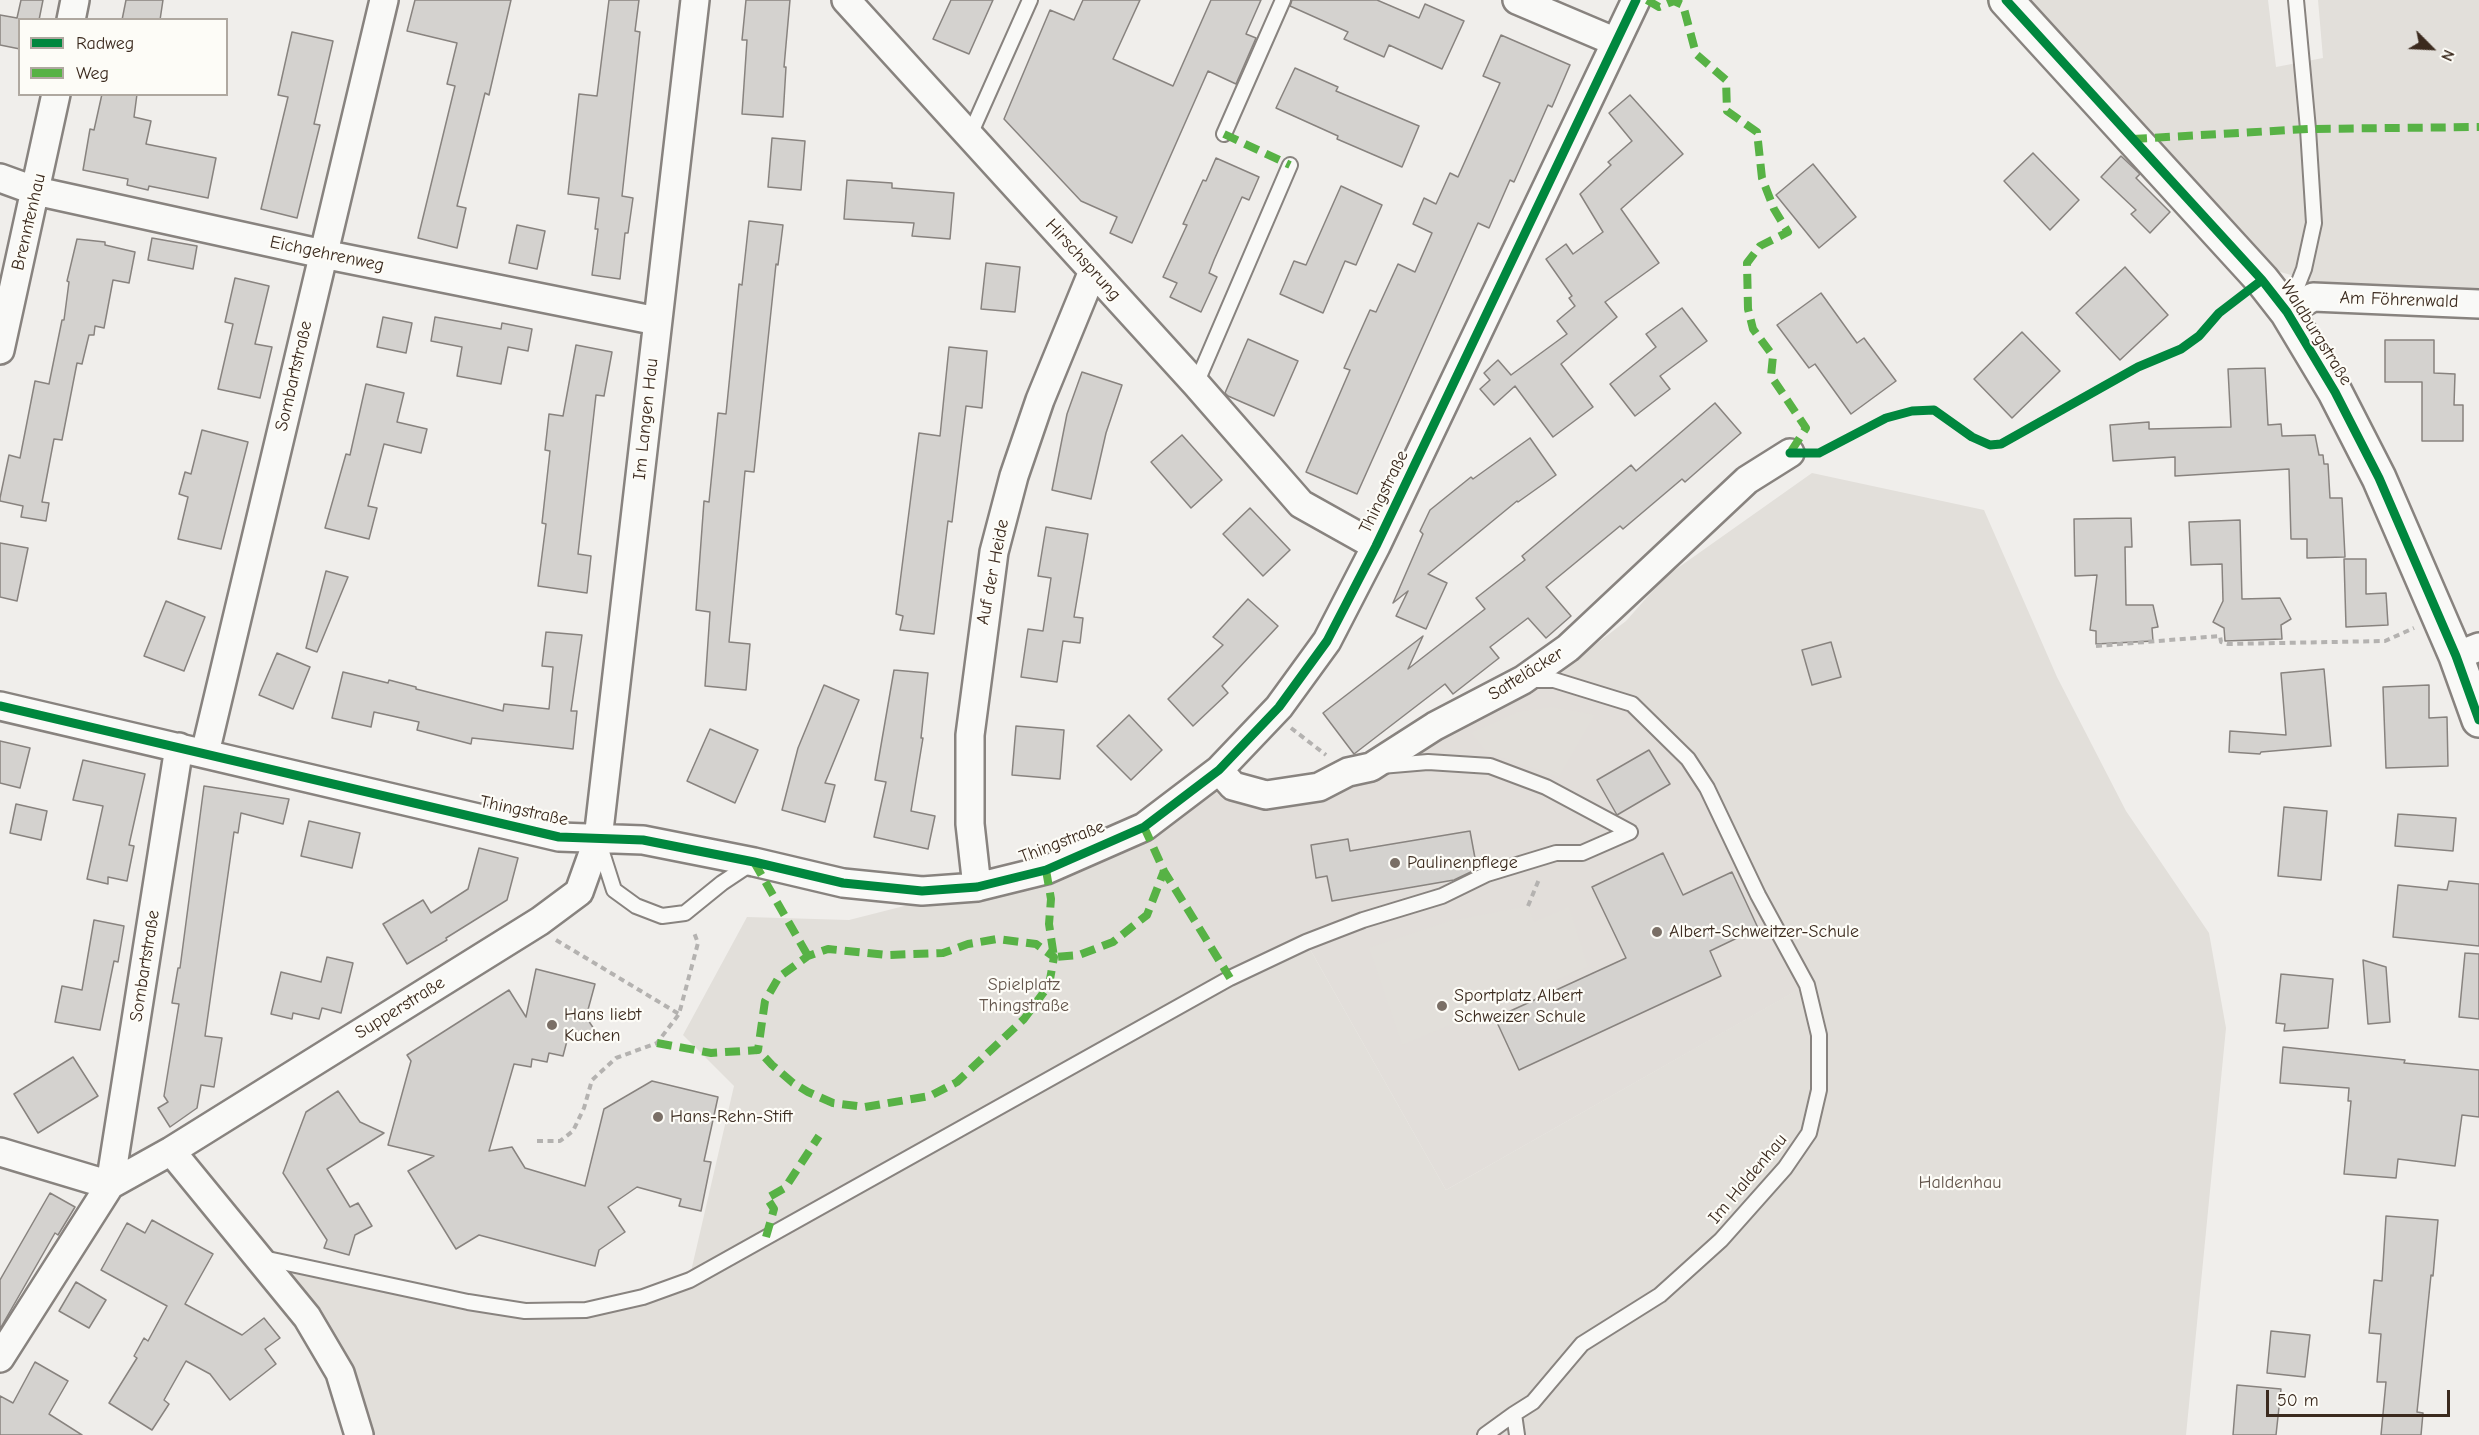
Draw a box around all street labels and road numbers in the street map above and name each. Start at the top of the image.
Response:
street label: Brenntenhau [7,172,51,272]
street label: Hirschsprung [1041,215,1125,305]
street label: Eichgehrenweg [268,231,386,277]
street label: Waldburgstraße [2275,277,2357,389]
street label: Am Föhrenwald [2339,287,2459,313]
street label: Sombartstraße [271,319,317,433]
street label: Im Langen Hau [629,357,663,481]
street label: Thingstraße [1355,447,1413,537]
street label: Auf der Heide [972,517,1014,627]
street label: Satteläcker [1484,642,1568,706]
street label: Thingstraße [478,791,570,831]
street label: Thingstraße [1016,816,1108,868]
street label: Sombartstraße [126,909,164,1023]
street label: Supperstraße [351,972,449,1044]
street label: Im Haldenhau [1704,1130,1792,1228]

